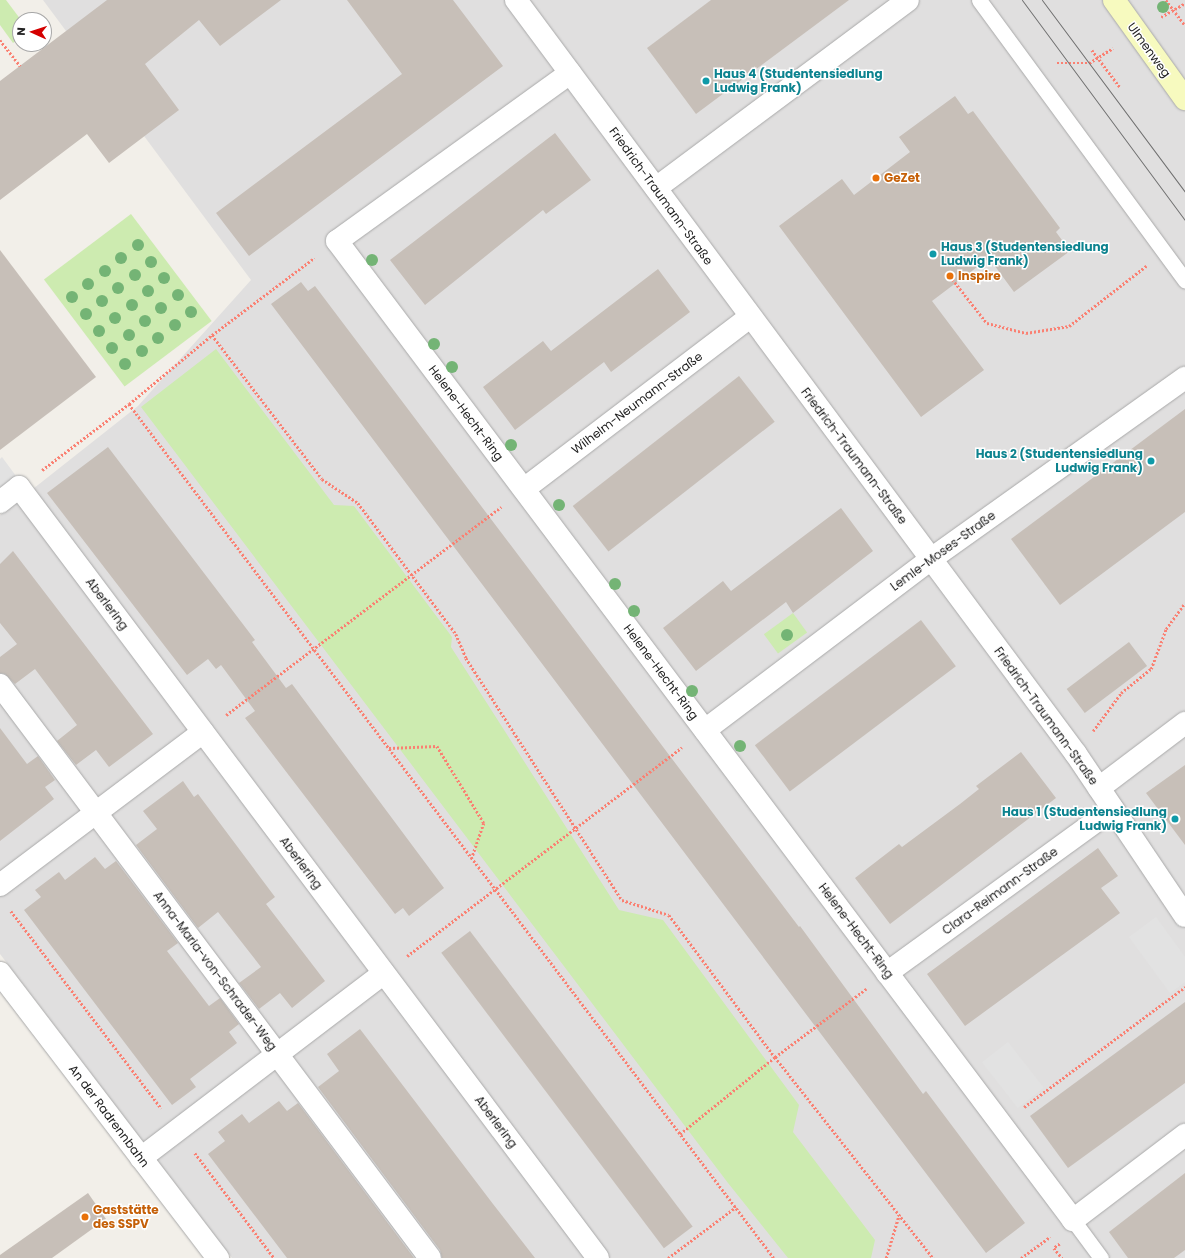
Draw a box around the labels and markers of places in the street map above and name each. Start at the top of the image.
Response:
place label: Haus 4 (Studentensiedlung Ludwig Frank) [714,67,883,95]
marker: Haus 4 (Studentensiedlung Ludwig Frank) [701,76,711,86]
place label: GeZet [884,171,920,185]
marker: GeZet [871,173,881,183]
place label: Haus 3 (Studentensiedlung Ludwig Frank) [941,240,1109,268]
marker: Haus 3 (Studentensiedlung Ludwig Frank) [928,249,938,259]
place label: Inspire [958,269,1001,283]
marker: Inspire [945,271,955,281]
place label: Haus 2 (Studentensiedlung Ludwig Frank) [976,447,1143,475]
marker: Haus 2 (Studentensiedlung Ludwig Frank) [1146,456,1156,466]
place label: Haus 1 (Studentensiedlung Ludwig Frank) [1002,805,1167,833]
marker: Haus 1 (Studentensiedlung Ludwig Frank) [1170,814,1180,824]
place label: Gaststätte des SSPV [93,1203,159,1231]
marker: Gaststätte des SSPV [80,1212,90,1222]

